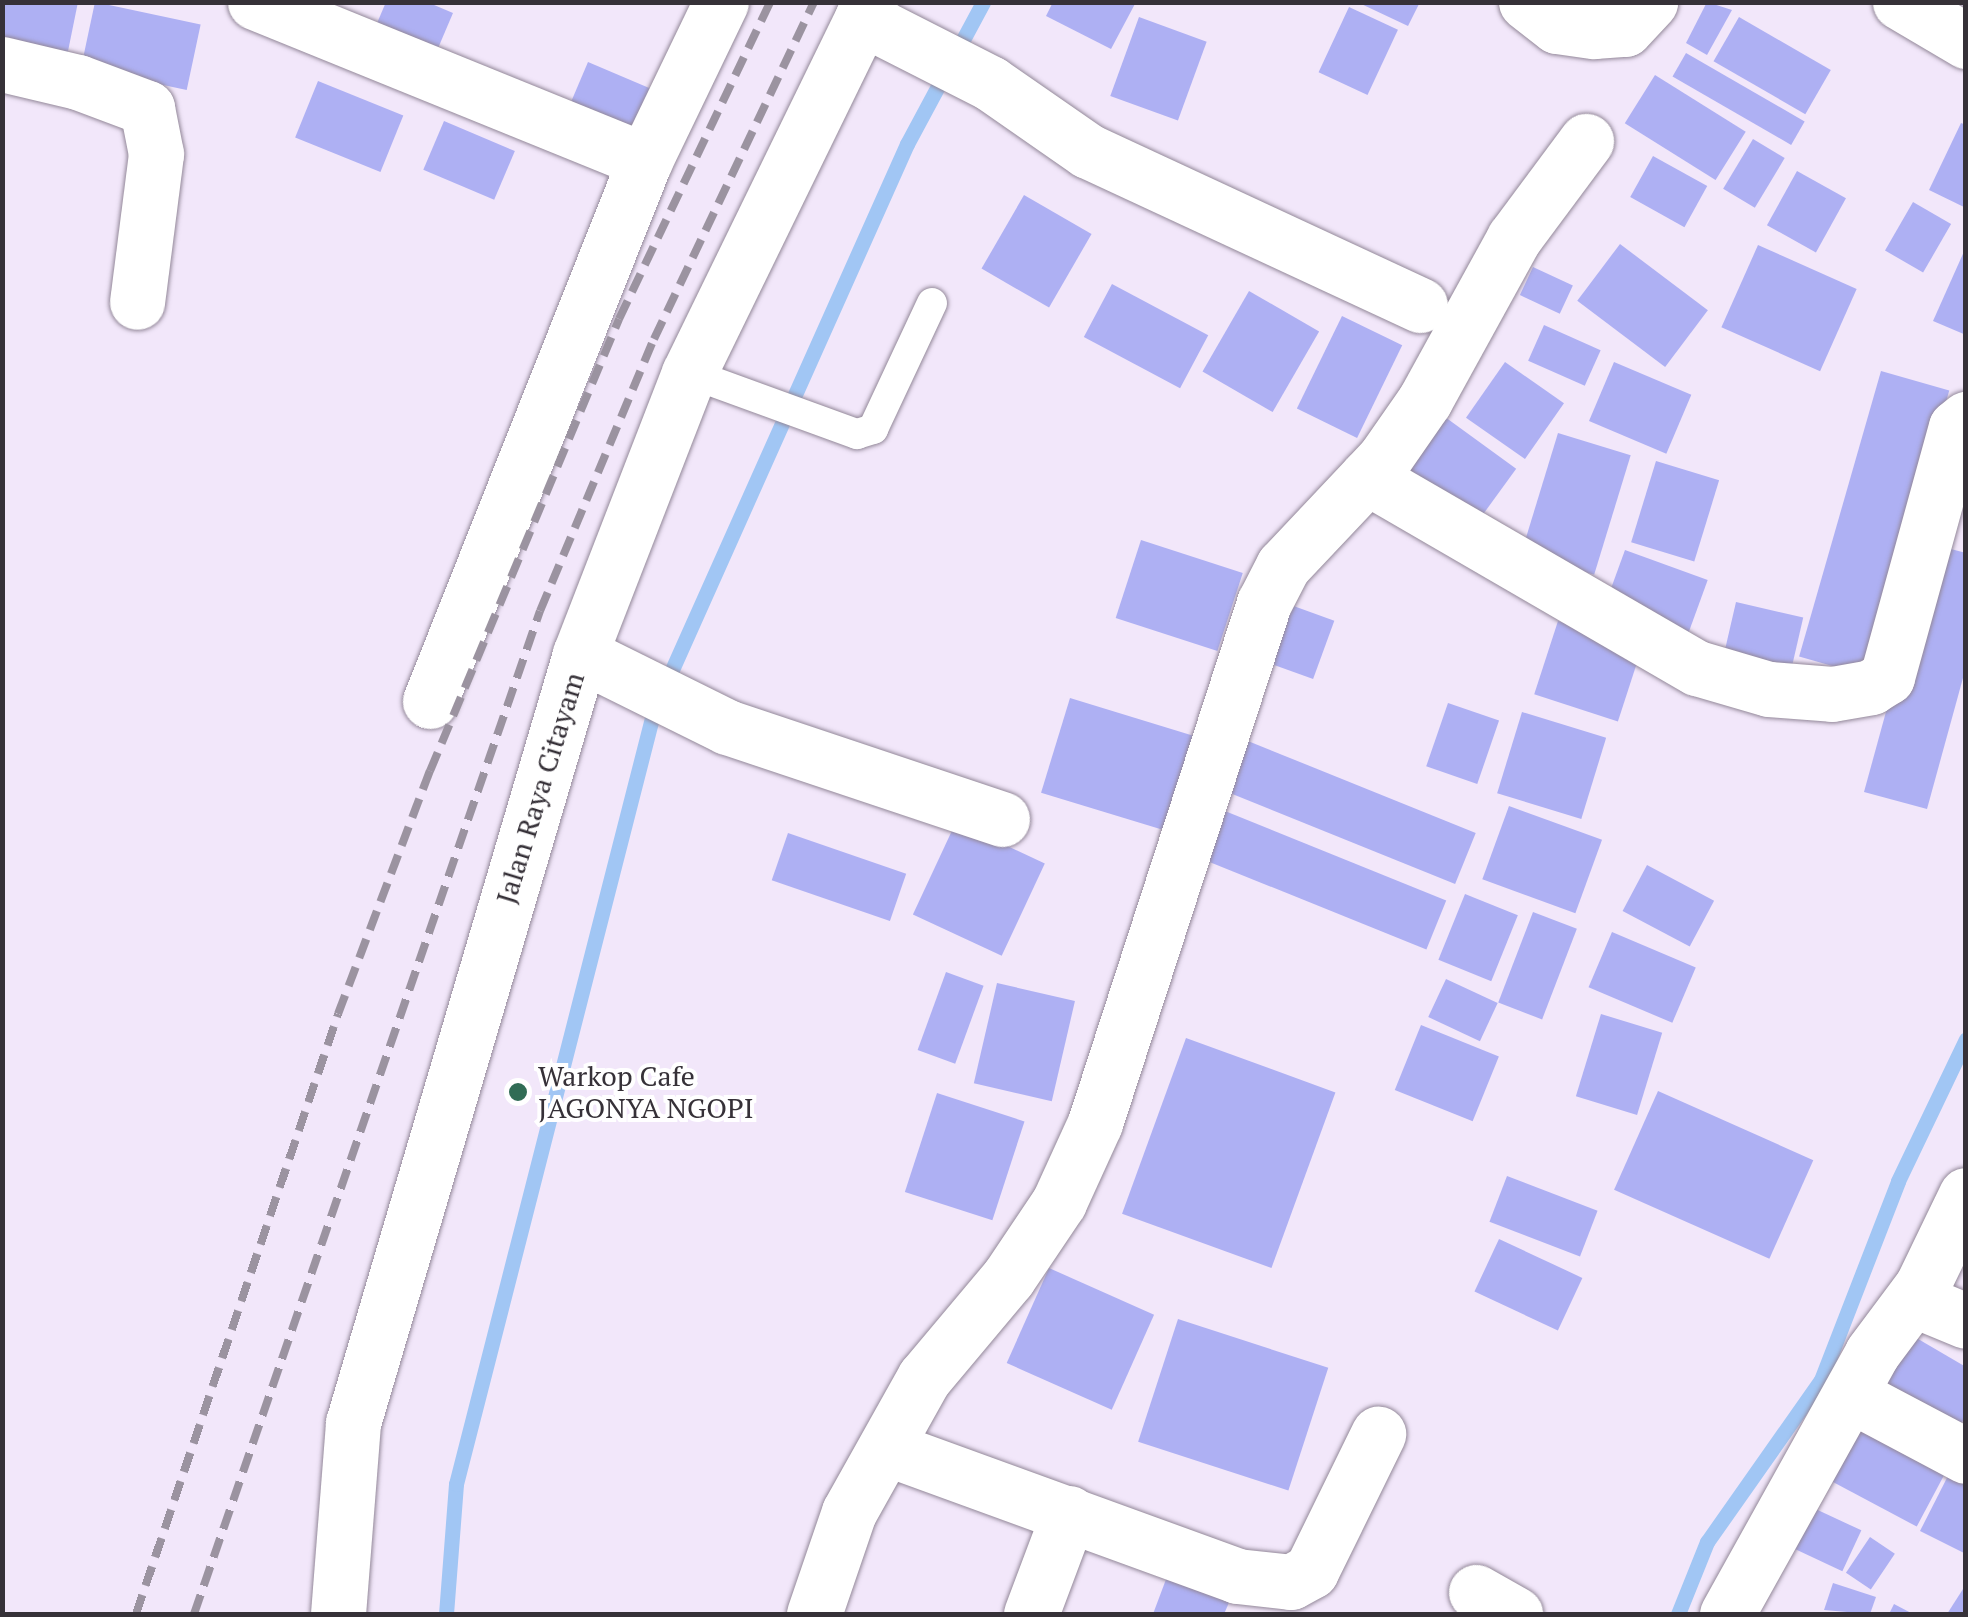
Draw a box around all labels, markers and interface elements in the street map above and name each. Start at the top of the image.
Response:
street label: Jalan Raya Citayam [489,668,591,908]
place label: Warkop Cafe JAGONYA NGOPI [538,1059,754,1125]
marker: Warkop Cafe JAGONYA NGOPI [507,1081,529,1103]

